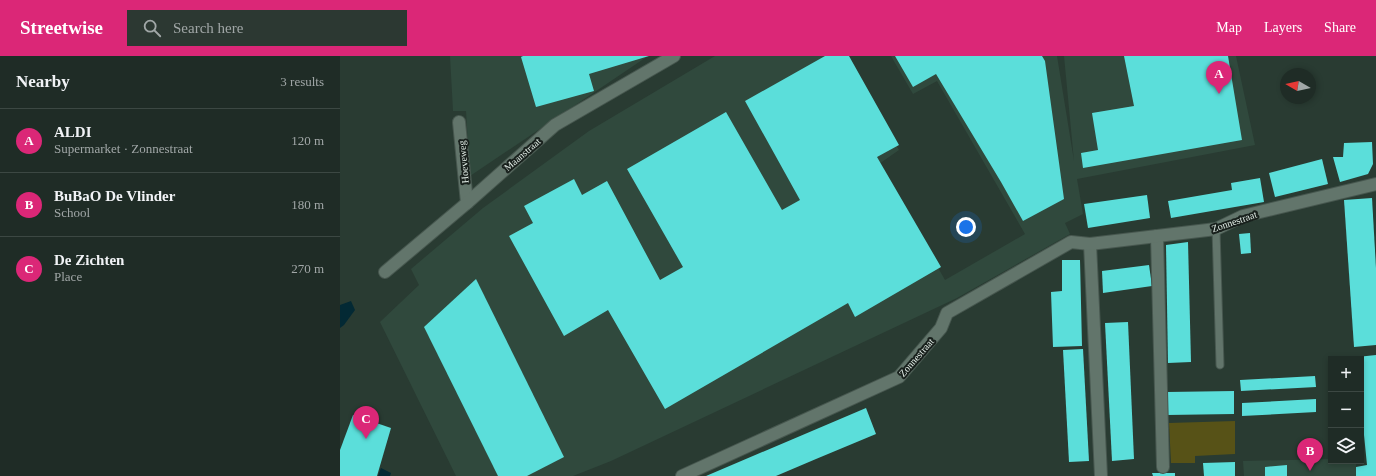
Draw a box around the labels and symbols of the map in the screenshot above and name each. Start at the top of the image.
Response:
pin: A [1206,61,1232,94]
north arrow [1280,68,1316,104]
street label: Maanstraat [502,136,543,173]
street label: Hoeveweg [456,140,471,184]
street label: Zonnestraat [1210,209,1258,234]
your location [956,217,976,237]
street label: Zonnestraat [897,336,936,379]
pin: C [353,406,379,439]
pin: B [1297,438,1323,471]

